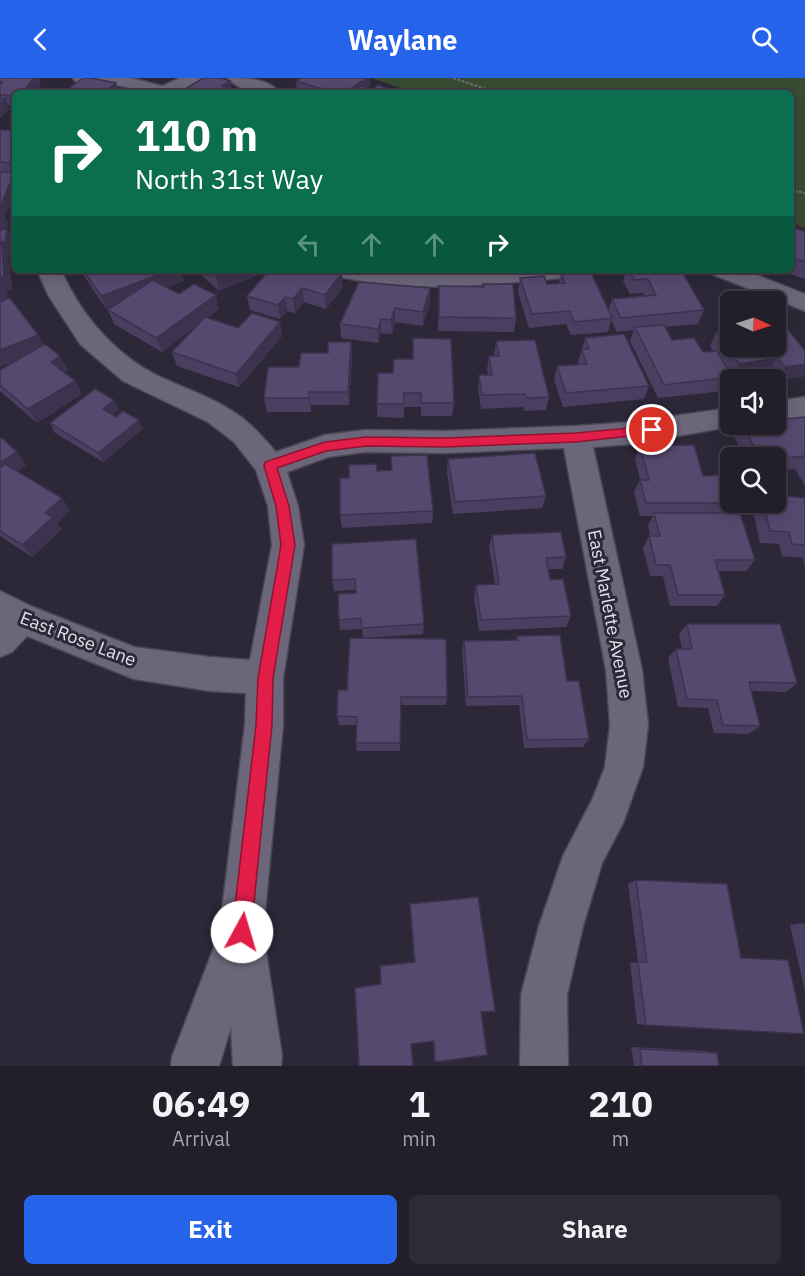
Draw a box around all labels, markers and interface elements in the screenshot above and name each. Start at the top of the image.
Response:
text: Waylane [348,22,457,57]
icon: back [24,23,57,56]
icon: search [748,23,781,56]
text: 110 m [135,108,258,163]
icon: right [36,114,114,192]
text: North 31st Way [135,161,323,196]
icon: left [292,228,325,261]
icon: ahead [355,228,388,261]
icon: ahead [418,228,451,261]
icon: right [481,228,514,261]
north arrow [720,291,786,357]
map controls [720,291,786,513]
button: sound [720,369,786,435]
pin [626,404,677,455]
icon: arrive [635,413,668,446]
button: search [720,447,786,513]
street label: East Marlette Avenue [583,528,638,700]
street label: East Rose Lane [17,606,139,671]
position arrow [210,900,274,964]
text: 06:49 [152,1080,250,1127]
text: 1 [408,1080,430,1127]
text: 210 [588,1080,653,1127]
text: Arrival [172,1125,230,1152]
text: min [402,1125,436,1152]
text: m [612,1125,629,1152]
button: Exit [24,1195,397,1264]
button: Share [409,1195,781,1264]

